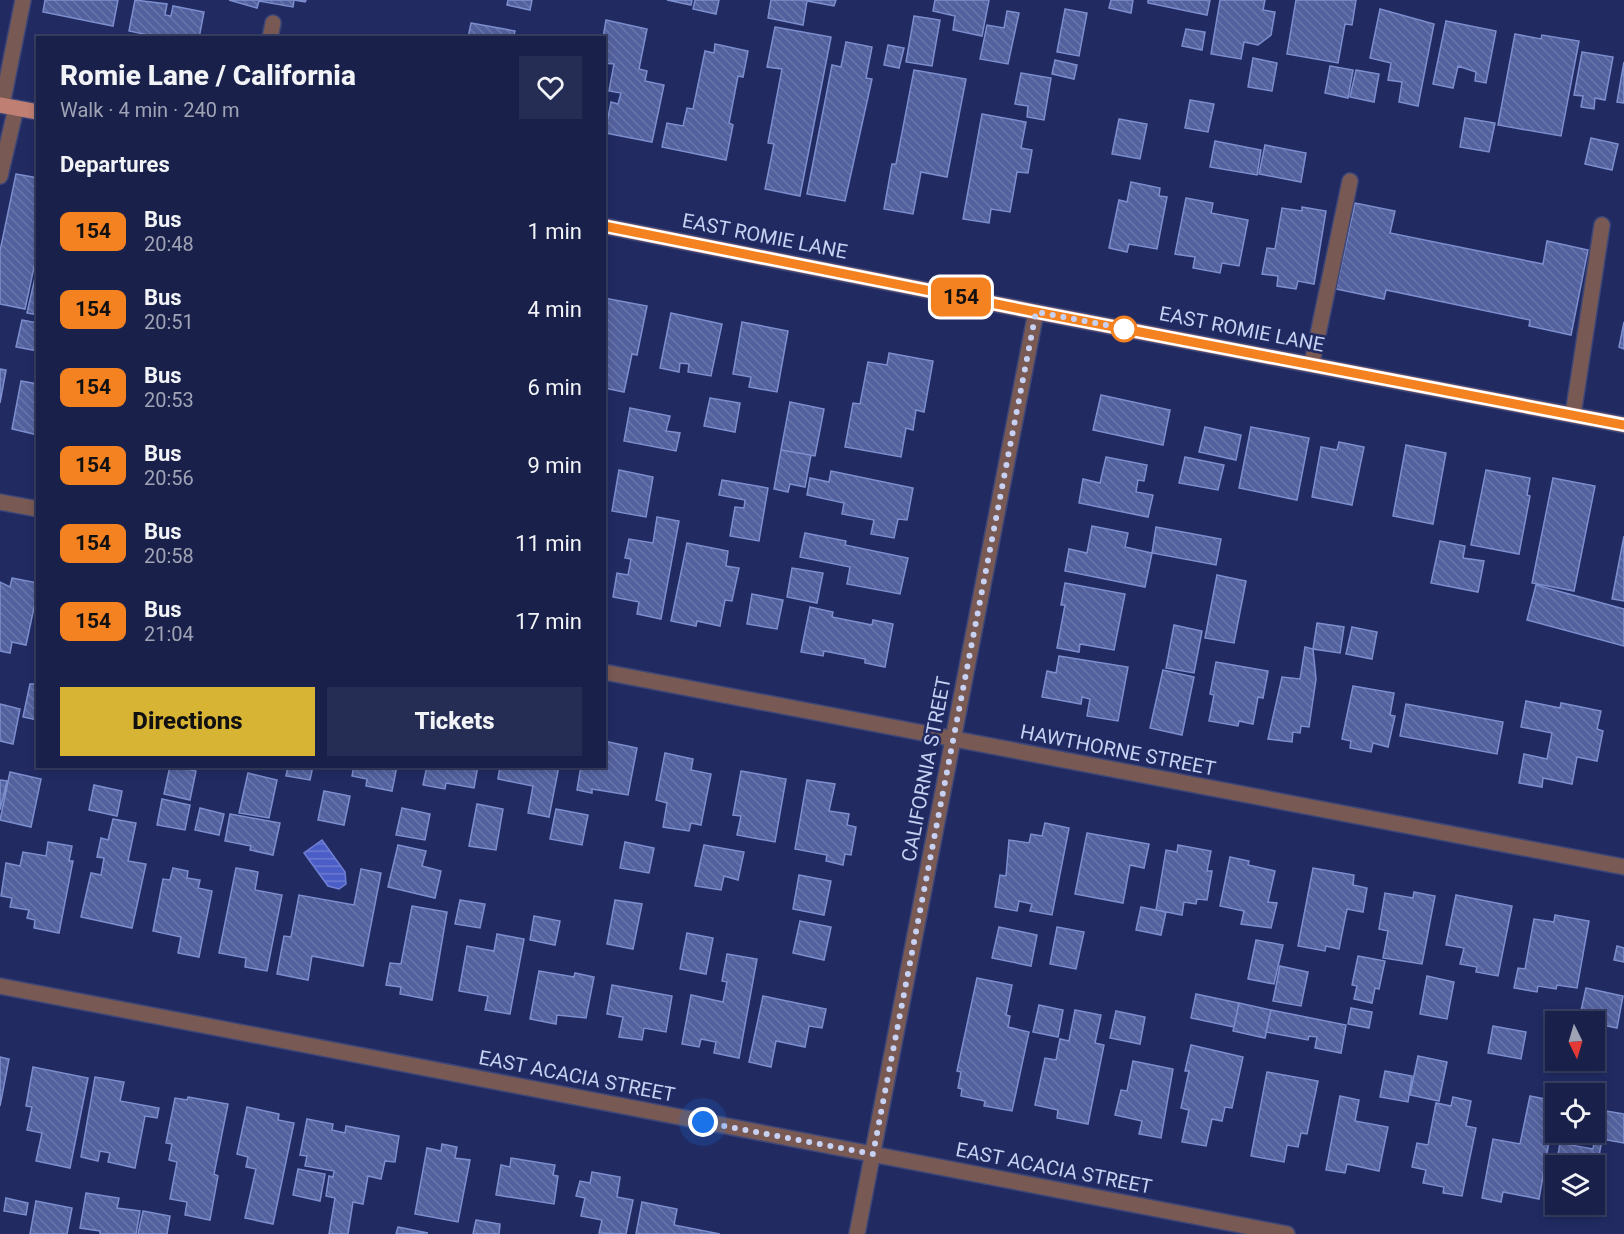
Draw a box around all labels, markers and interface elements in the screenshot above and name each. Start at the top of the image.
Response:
button: heart [519,56,582,119]
text: Romie Lane / California [60,59,356,92]
text: Walk · 4 min · 240 m [60,98,239,122]
text: Departures [60,152,170,177]
text: Bus [144,207,182,232]
street label: EAST ROMIE LANE [680,208,850,264]
text: 154 [75,219,111,243]
text: 1 min [527,219,582,244]
text: 20:48 [144,232,194,256]
line badge: 154 [926,278,996,316]
text: Bus [144,285,182,310]
text: 154 [943,285,979,309]
text: 154 [75,297,111,321]
text: 4 min [527,297,582,322]
street label: EAST ROMIE LANE [1157,301,1327,357]
text: 20:51 [144,310,194,334]
unlabelled marker [1111,316,1137,342]
text: Bus [144,363,182,388]
text: 154 [75,375,111,399]
text: 6 min [527,375,582,400]
text: 20:53 [144,388,194,412]
text: Bus [144,441,182,466]
text: 154 [75,453,111,477]
text: 9 min [527,453,582,478]
text: 20:56 [144,466,194,490]
text: Bus [144,519,182,544]
text: 154 [75,531,111,555]
text: 11 min [515,531,582,556]
text: 20:58 [144,544,194,568]
text: Bus [144,597,182,622]
text: 154 [75,609,111,633]
text: 17 min [515,609,582,634]
text: 21:04 [144,622,194,646]
street label: CALIFORNIA STREET [896,674,956,864]
button: Directions [60,687,315,756]
button: Tickets [327,687,582,756]
street label: HAWTHORNE STREET [1018,719,1218,781]
north arrow [1545,1011,1605,1071]
map controls [1545,1011,1605,1215]
street label: EAST ACACIA STREET [477,1045,677,1107]
button: locate [1545,1083,1605,1143]
your location [688,1107,718,1137]
street label: EAST ACACIA STREET [954,1137,1154,1199]
button: layers [1545,1155,1605,1215]

